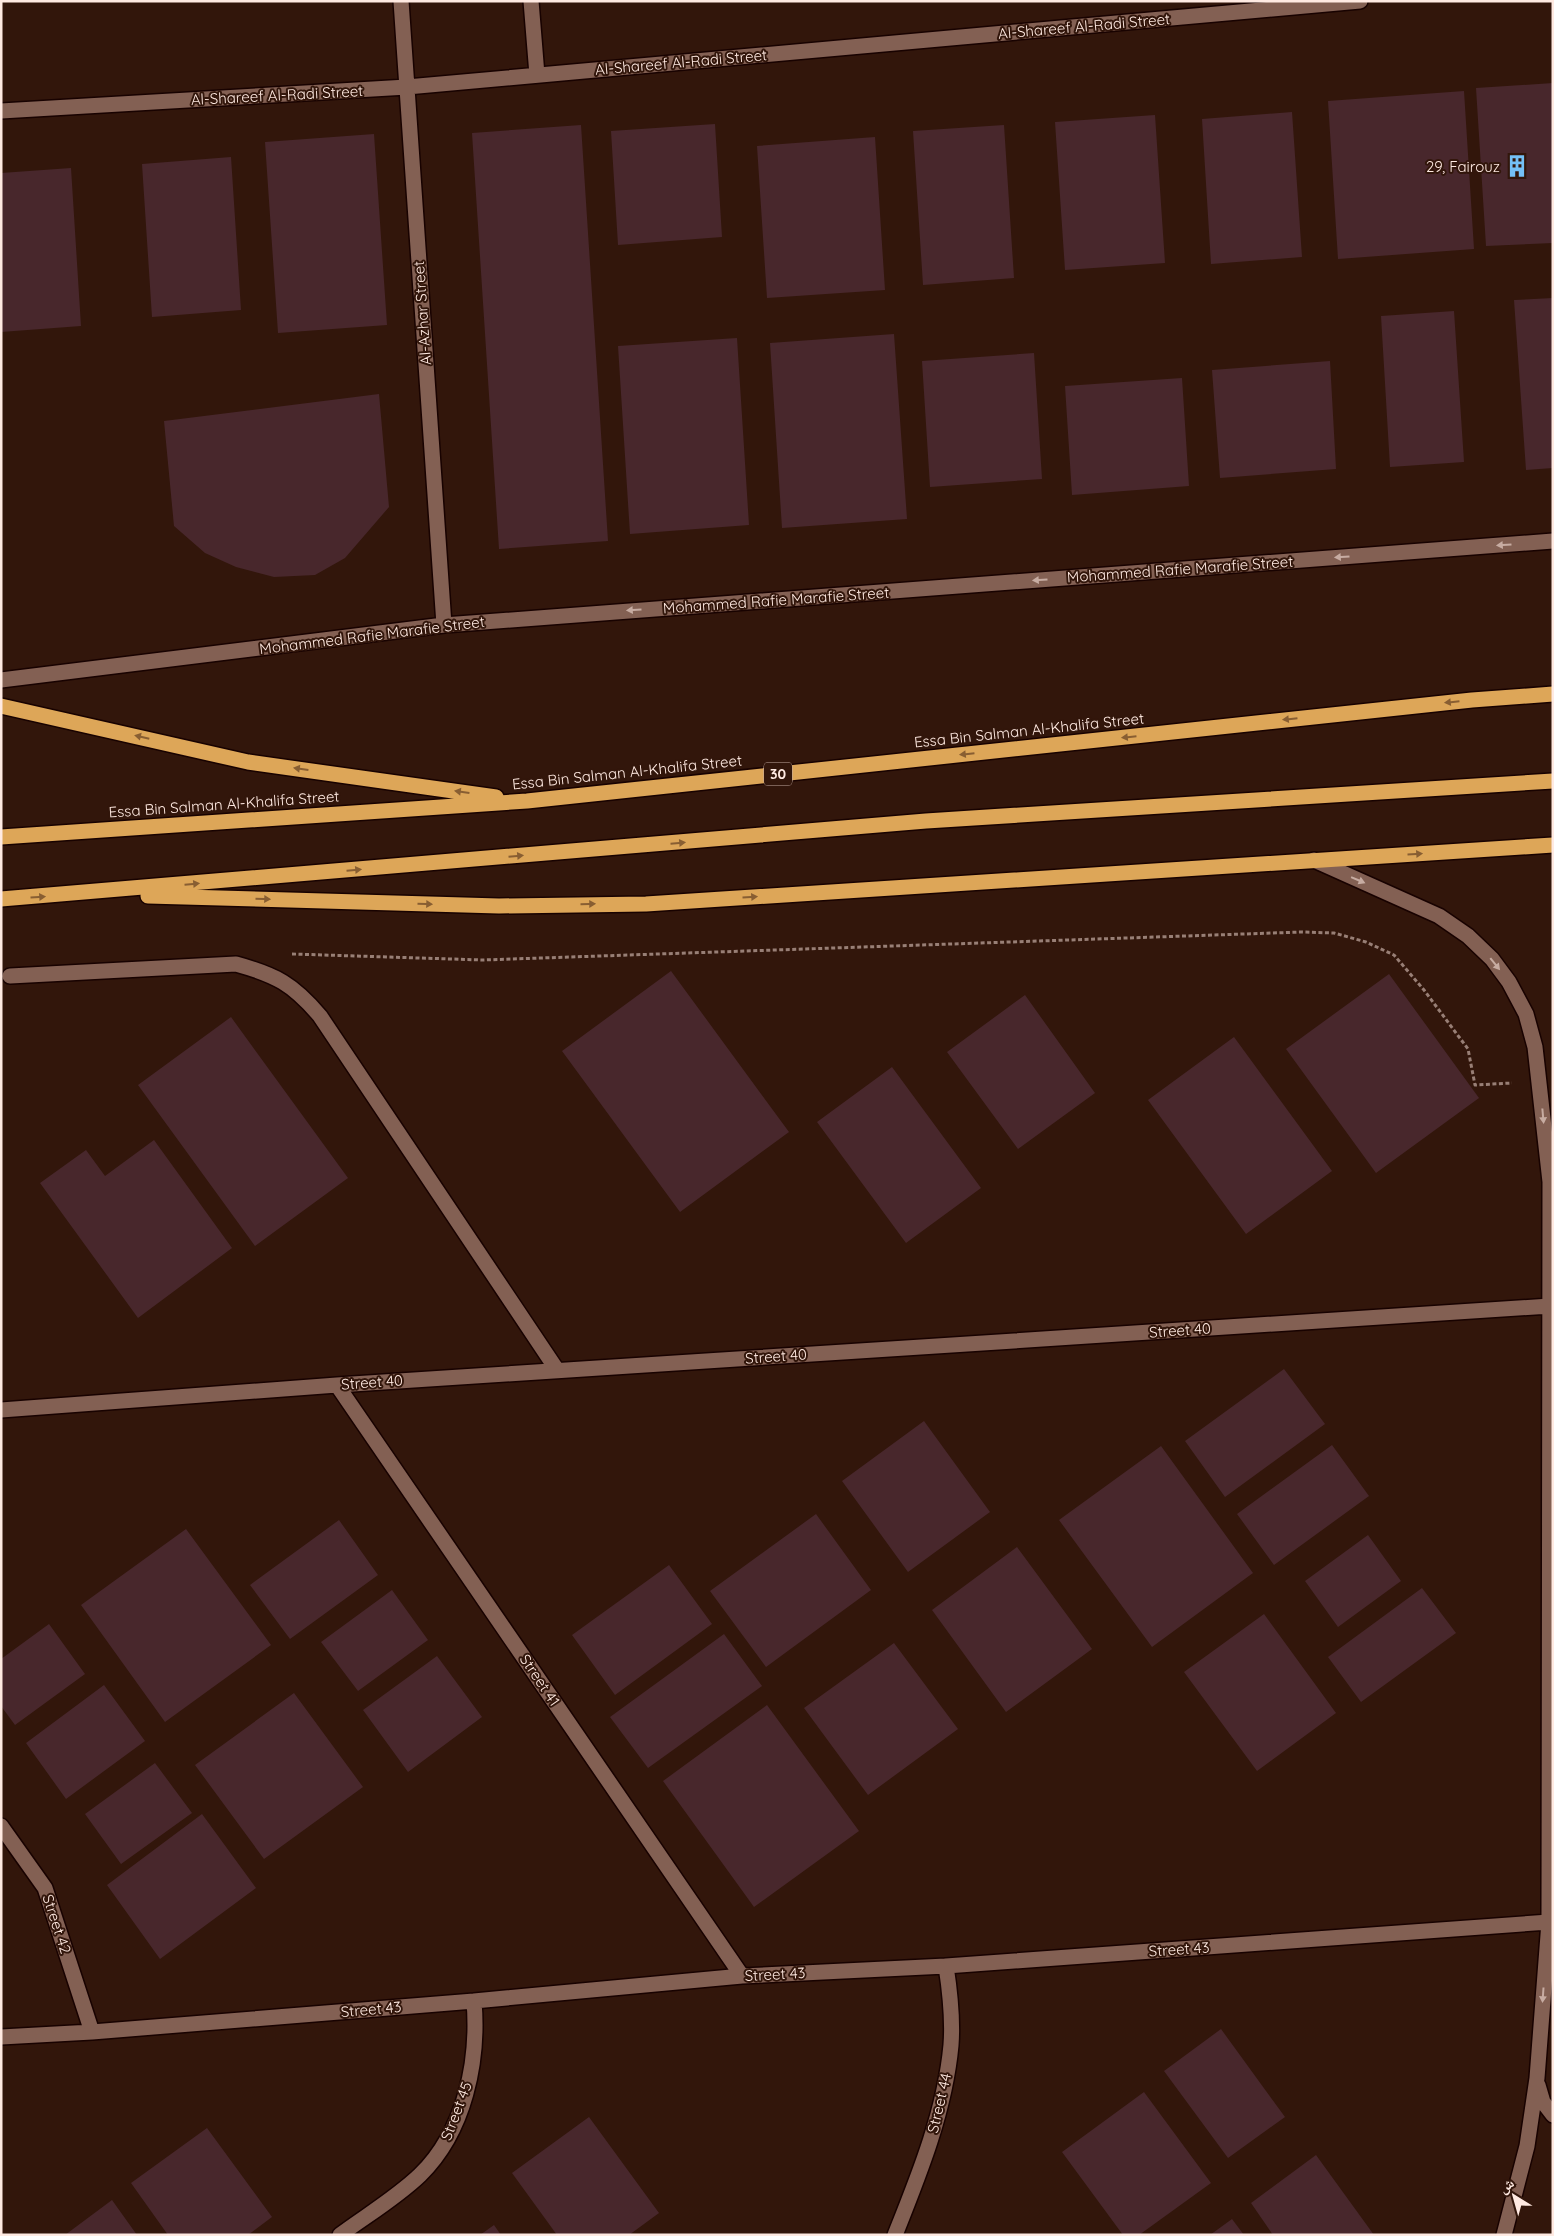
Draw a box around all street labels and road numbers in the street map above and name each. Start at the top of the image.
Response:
street label: Al-Shareef Al-Radi Street [997,9,1171,43]
street label: Al-Shareef Al-Radi Street [594,45,768,79]
street label: Al-Shareef Al-Radi Street [190,81,364,109]
street label: Al-Azhar Street [409,260,435,366]
street label: Mohammed Rafie Marafie Street [1066,552,1294,586]
street label: Mohammed Rafie Marafie Street [662,583,890,617]
street label: Mohammed Rafie Marafie Street [258,612,486,658]
street label: Essa Bin Salman Al-Khalifa Street [913,708,1145,752]
street label: Essa Bin Salman Al-Khalifa Street [511,750,743,794]
road number: 30 [764,762,792,786]
street label: Essa Bin Salman Al-Khalifa Street [108,786,340,822]
street label: Street 40 [1148,1318,1212,1342]
street label: Street 40 [744,1344,808,1368]
street label: Street 40 [340,1370,404,1394]
street label: Street 41 [516,1650,564,1710]
street label: Street 42 [38,1892,76,1956]
street label: Street 43 [1148,1937,1210,1961]
street label: Street 43 [744,1963,806,1985]
street label: Street 43 [340,1997,402,2021]
street label: Street 44 [923,2071,955,2135]
street label: Street 45 [436,2079,476,2143]

